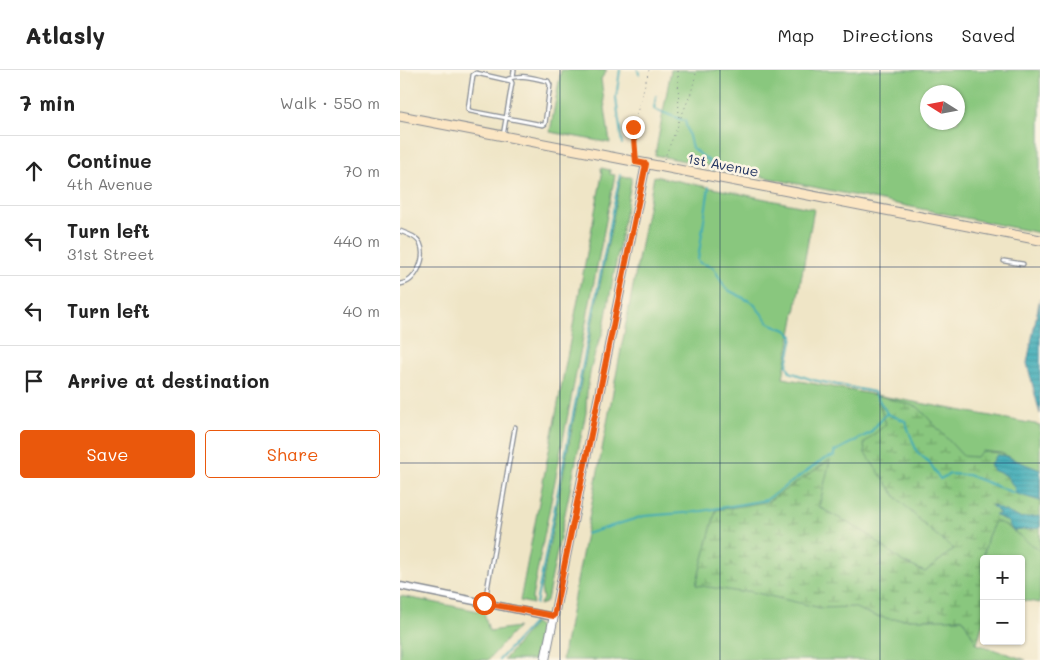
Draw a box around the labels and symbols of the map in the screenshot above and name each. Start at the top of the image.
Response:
north arrow [920,85,965,130]
route end [622,116,645,139]
street label: 1st Avenue [686,148,760,181]
route start [473,592,496,615]

